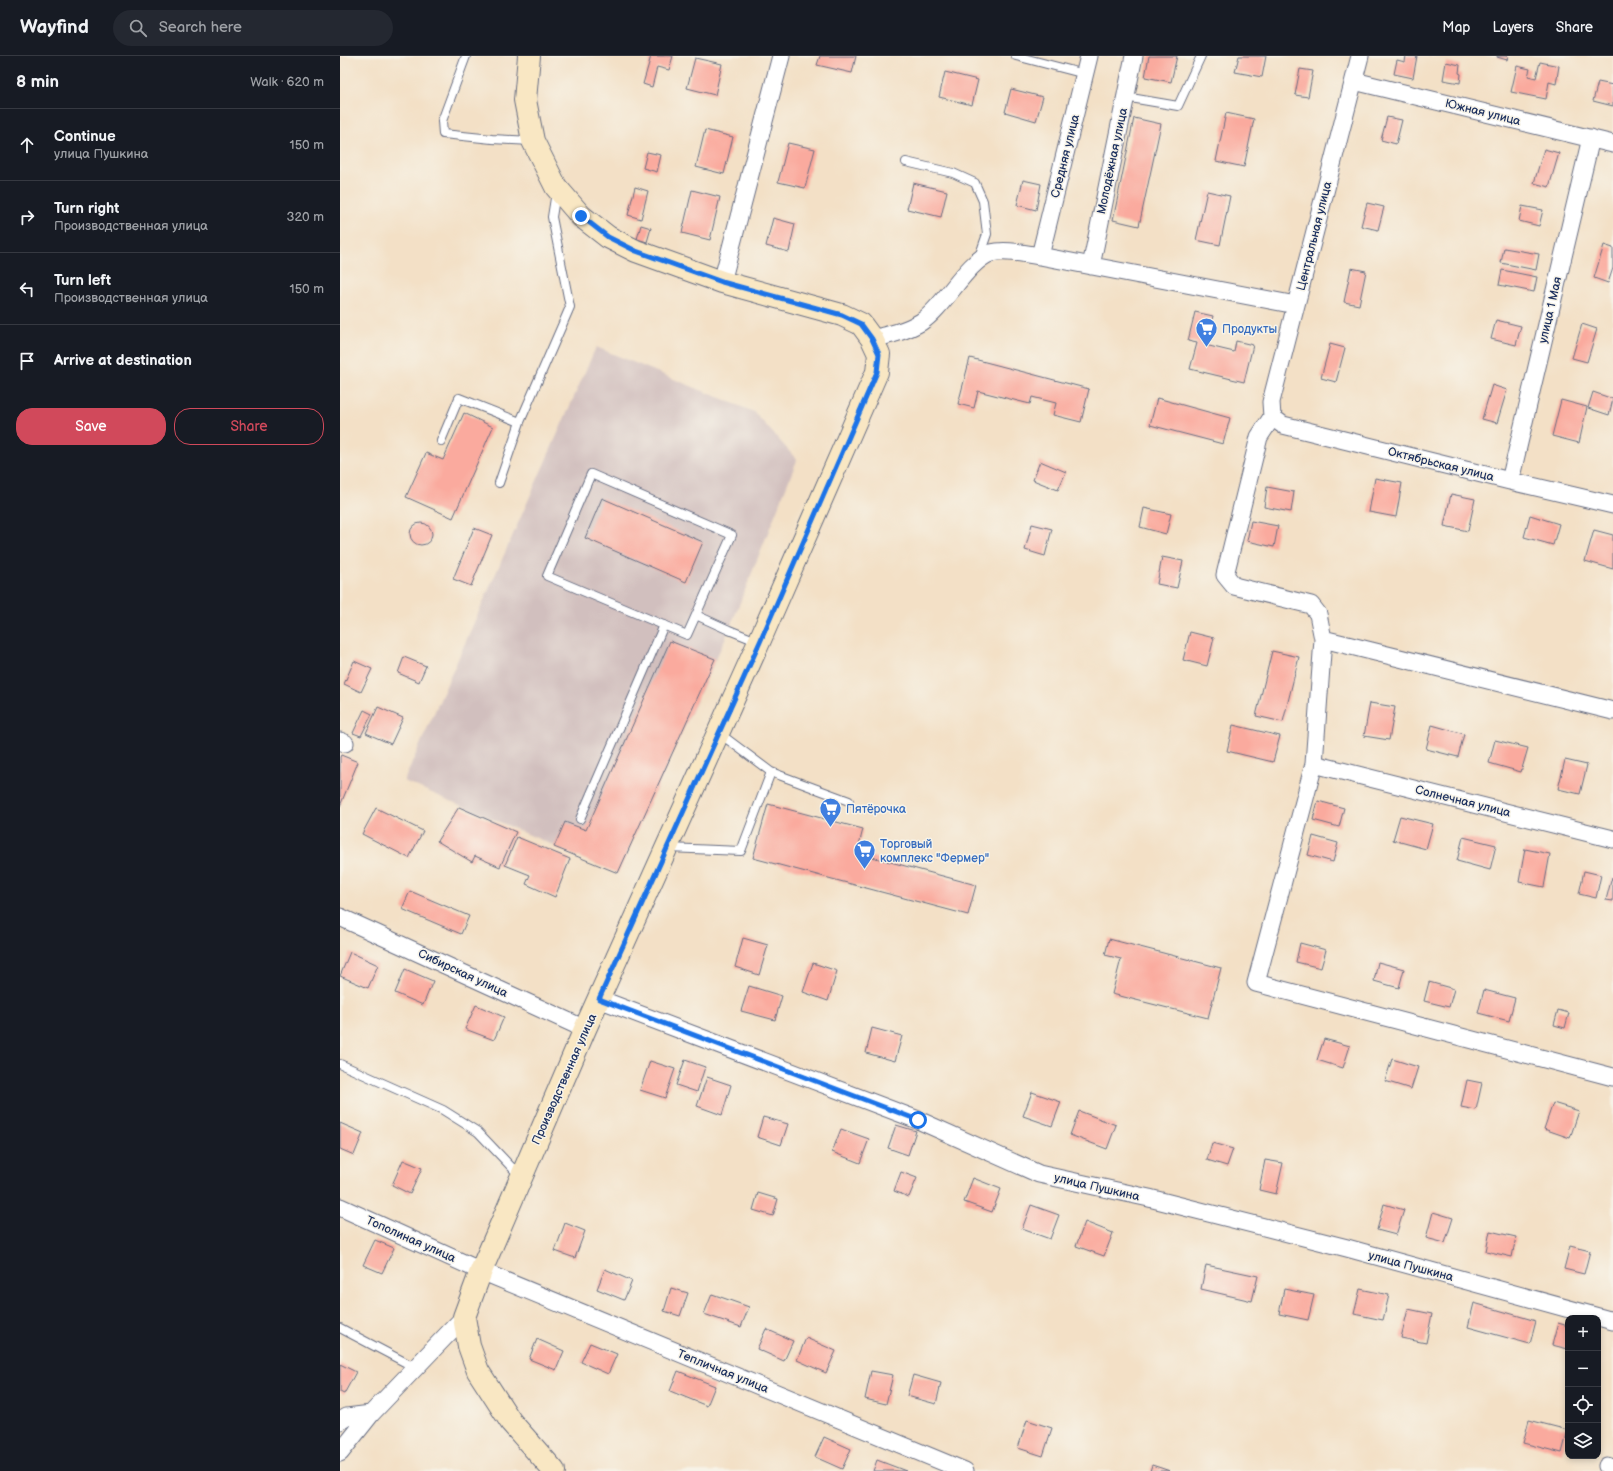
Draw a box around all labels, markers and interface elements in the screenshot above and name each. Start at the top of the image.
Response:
search box [113,10,393,46]
text: Wayfind [20,16,89,39]
icon: search [127,17,149,39]
text: Search here [159,18,242,37]
text: Map [1442,19,1470,36]
text: Layers [1492,19,1534,36]
text: Share [1556,19,1593,36]
text: 8 min [16,72,59,92]
text: Walk · 620 m [250,74,324,90]
street label: Южная улица [1444,96,1522,129]
street label: Молодёжная улица [1094,107,1131,216]
street label: Средняя улица [1048,113,1083,199]
text: Continue [54,127,116,146]
icon: ahead [16,134,38,156]
text: 150 m [290,137,324,153]
text: улица Пушкина [54,146,148,162]
street label: Центральная улица [1294,180,1335,292]
text: Turn right [54,199,119,218]
icon: right [16,206,38,228]
route end [572,207,590,225]
text: 320 m [286,209,324,225]
text: Производственная улица [54,218,208,234]
text: Turn left [54,271,111,290]
street label: улица 1 Мая [1536,275,1566,345]
icon: left [16,278,38,300]
text: 150 m [290,281,324,297]
text: Производственная улица [54,290,208,306]
supermarket icon: Продукты [1194,316,1220,349]
place label: Продукты [1222,322,1277,337]
icon: arrive [16,350,38,372]
text: Arrive at destination [54,351,192,370]
button: Save [16,408,166,445]
button: Share [174,408,324,445]
street label: Октябрьская улица [1386,444,1495,485]
street label: Солнечная улица [1414,782,1512,821]
supermarket icon: Пятёрочка [818,796,844,829]
place label: Пятёрочка [846,802,906,817]
place label: Торговый комплекс "Фермер" [880,837,989,866]
supermarket icon: Торговый комплекс "Фермер" [852,838,878,871]
street label: Сибирская улица [416,946,510,1001]
street label: Производственная улица [529,1011,600,1147]
route start [909,1111,927,1129]
street label: улица Пушкина [1053,1170,1141,1205]
street label: Тополиная улица [364,1213,458,1266]
street label: улица Пушкина [1367,1248,1455,1285]
map controls [1565,1315,1601,1459]
button: + [1565,1315,1601,1351]
street label: Тепличная улица [675,1346,771,1397]
button: − [1565,1351,1601,1387]
button: locate [1565,1387,1601,1423]
button: layers [1565,1423,1601,1459]

